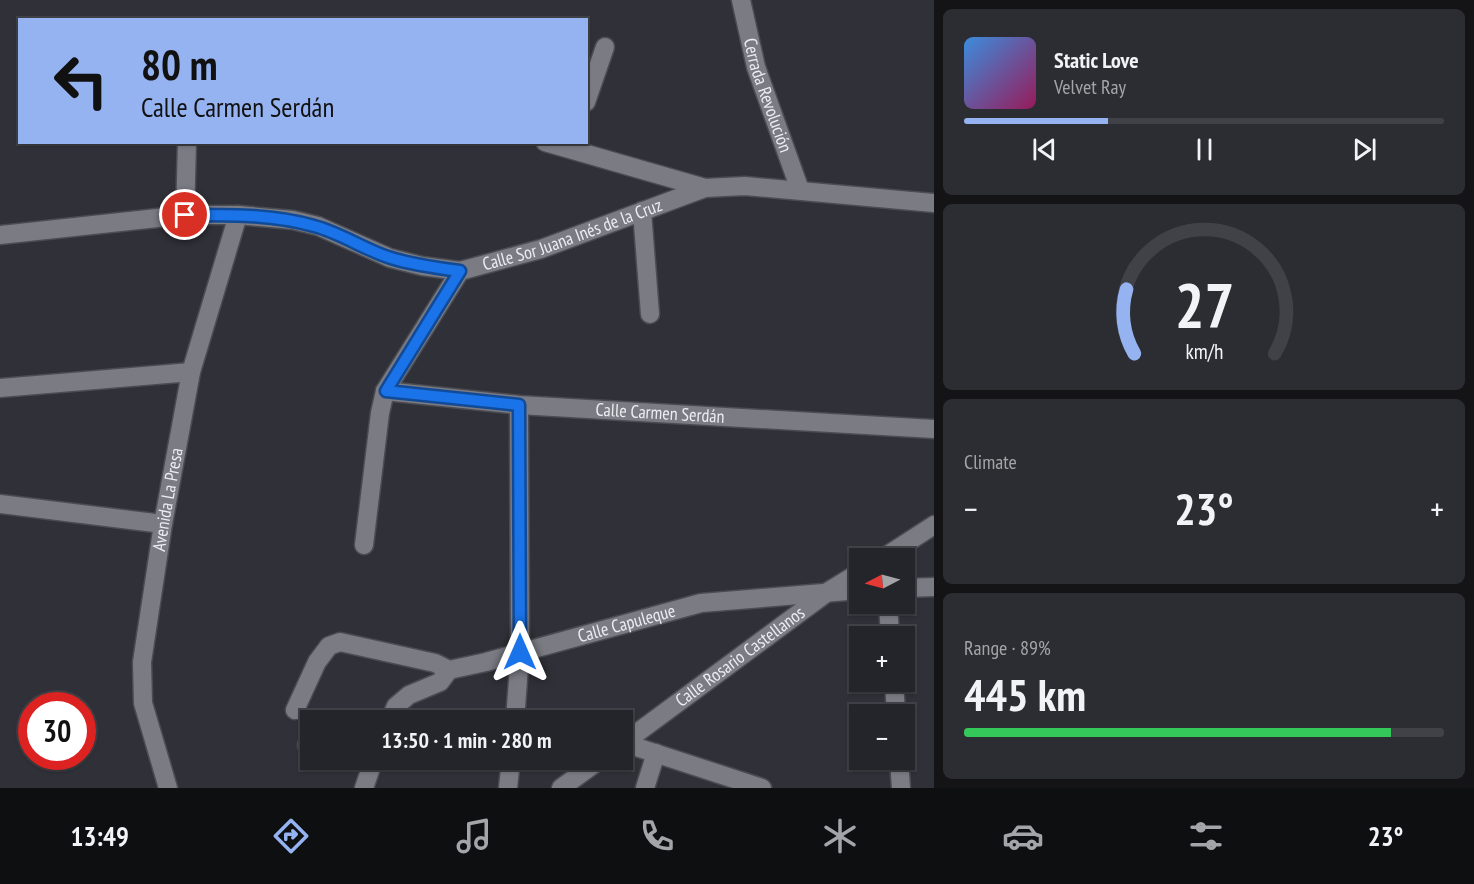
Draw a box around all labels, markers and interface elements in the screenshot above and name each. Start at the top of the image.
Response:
street label: Cerrada Revolución [739,36,798,155]
text: 80 m [141,37,218,92]
icon: left [42,42,120,120]
text: Static Love [1054,46,1139,74]
text: Velvet Ray [1054,74,1126,100]
text: Calle Carmen Serdán [141,90,334,124]
icon: previous [1028,133,1061,166]
icon: pause [1188,133,1221,166]
icon: next [1348,133,1381,166]
pin [159,189,210,240]
street label: Calle Sor Juana Inés de la Cruz [480,193,665,275]
icon: arrive [168,198,201,231]
text: 27 [1174,264,1234,345]
text: km/h [1185,337,1223,365]
street label: Calle Carmen Serdán [595,397,725,428]
street label: Avenida La Presa [147,446,188,553]
text: Climate [964,449,1017,475]
text: 23° [1174,479,1234,537]
text: − [964,487,978,530]
text: + [1430,487,1444,530]
north arrow [849,548,915,614]
map controls [849,548,915,770]
street label: Calle Capuleque [575,599,678,647]
street label: Calle Rosario Castellanos [671,601,809,712]
position arrow [488,620,552,684]
button: + [849,626,915,692]
text: Range · 89% [964,635,1051,661]
text: 445 km [964,665,1086,723]
speed limit sign: 30 [18,692,96,770]
button: − [849,704,915,770]
text: 13:50 · 1 min · 280 m [381,726,552,754]
icon: directions [270,815,312,857]
icon: music [453,815,495,857]
icon: phone [636,815,678,857]
icon: climate [819,815,861,857]
icon: car [1002,815,1044,857]
icon: filters [1185,815,1227,857]
text: 13:49 [70,819,129,853]
text: 23° [1368,819,1403,853]

